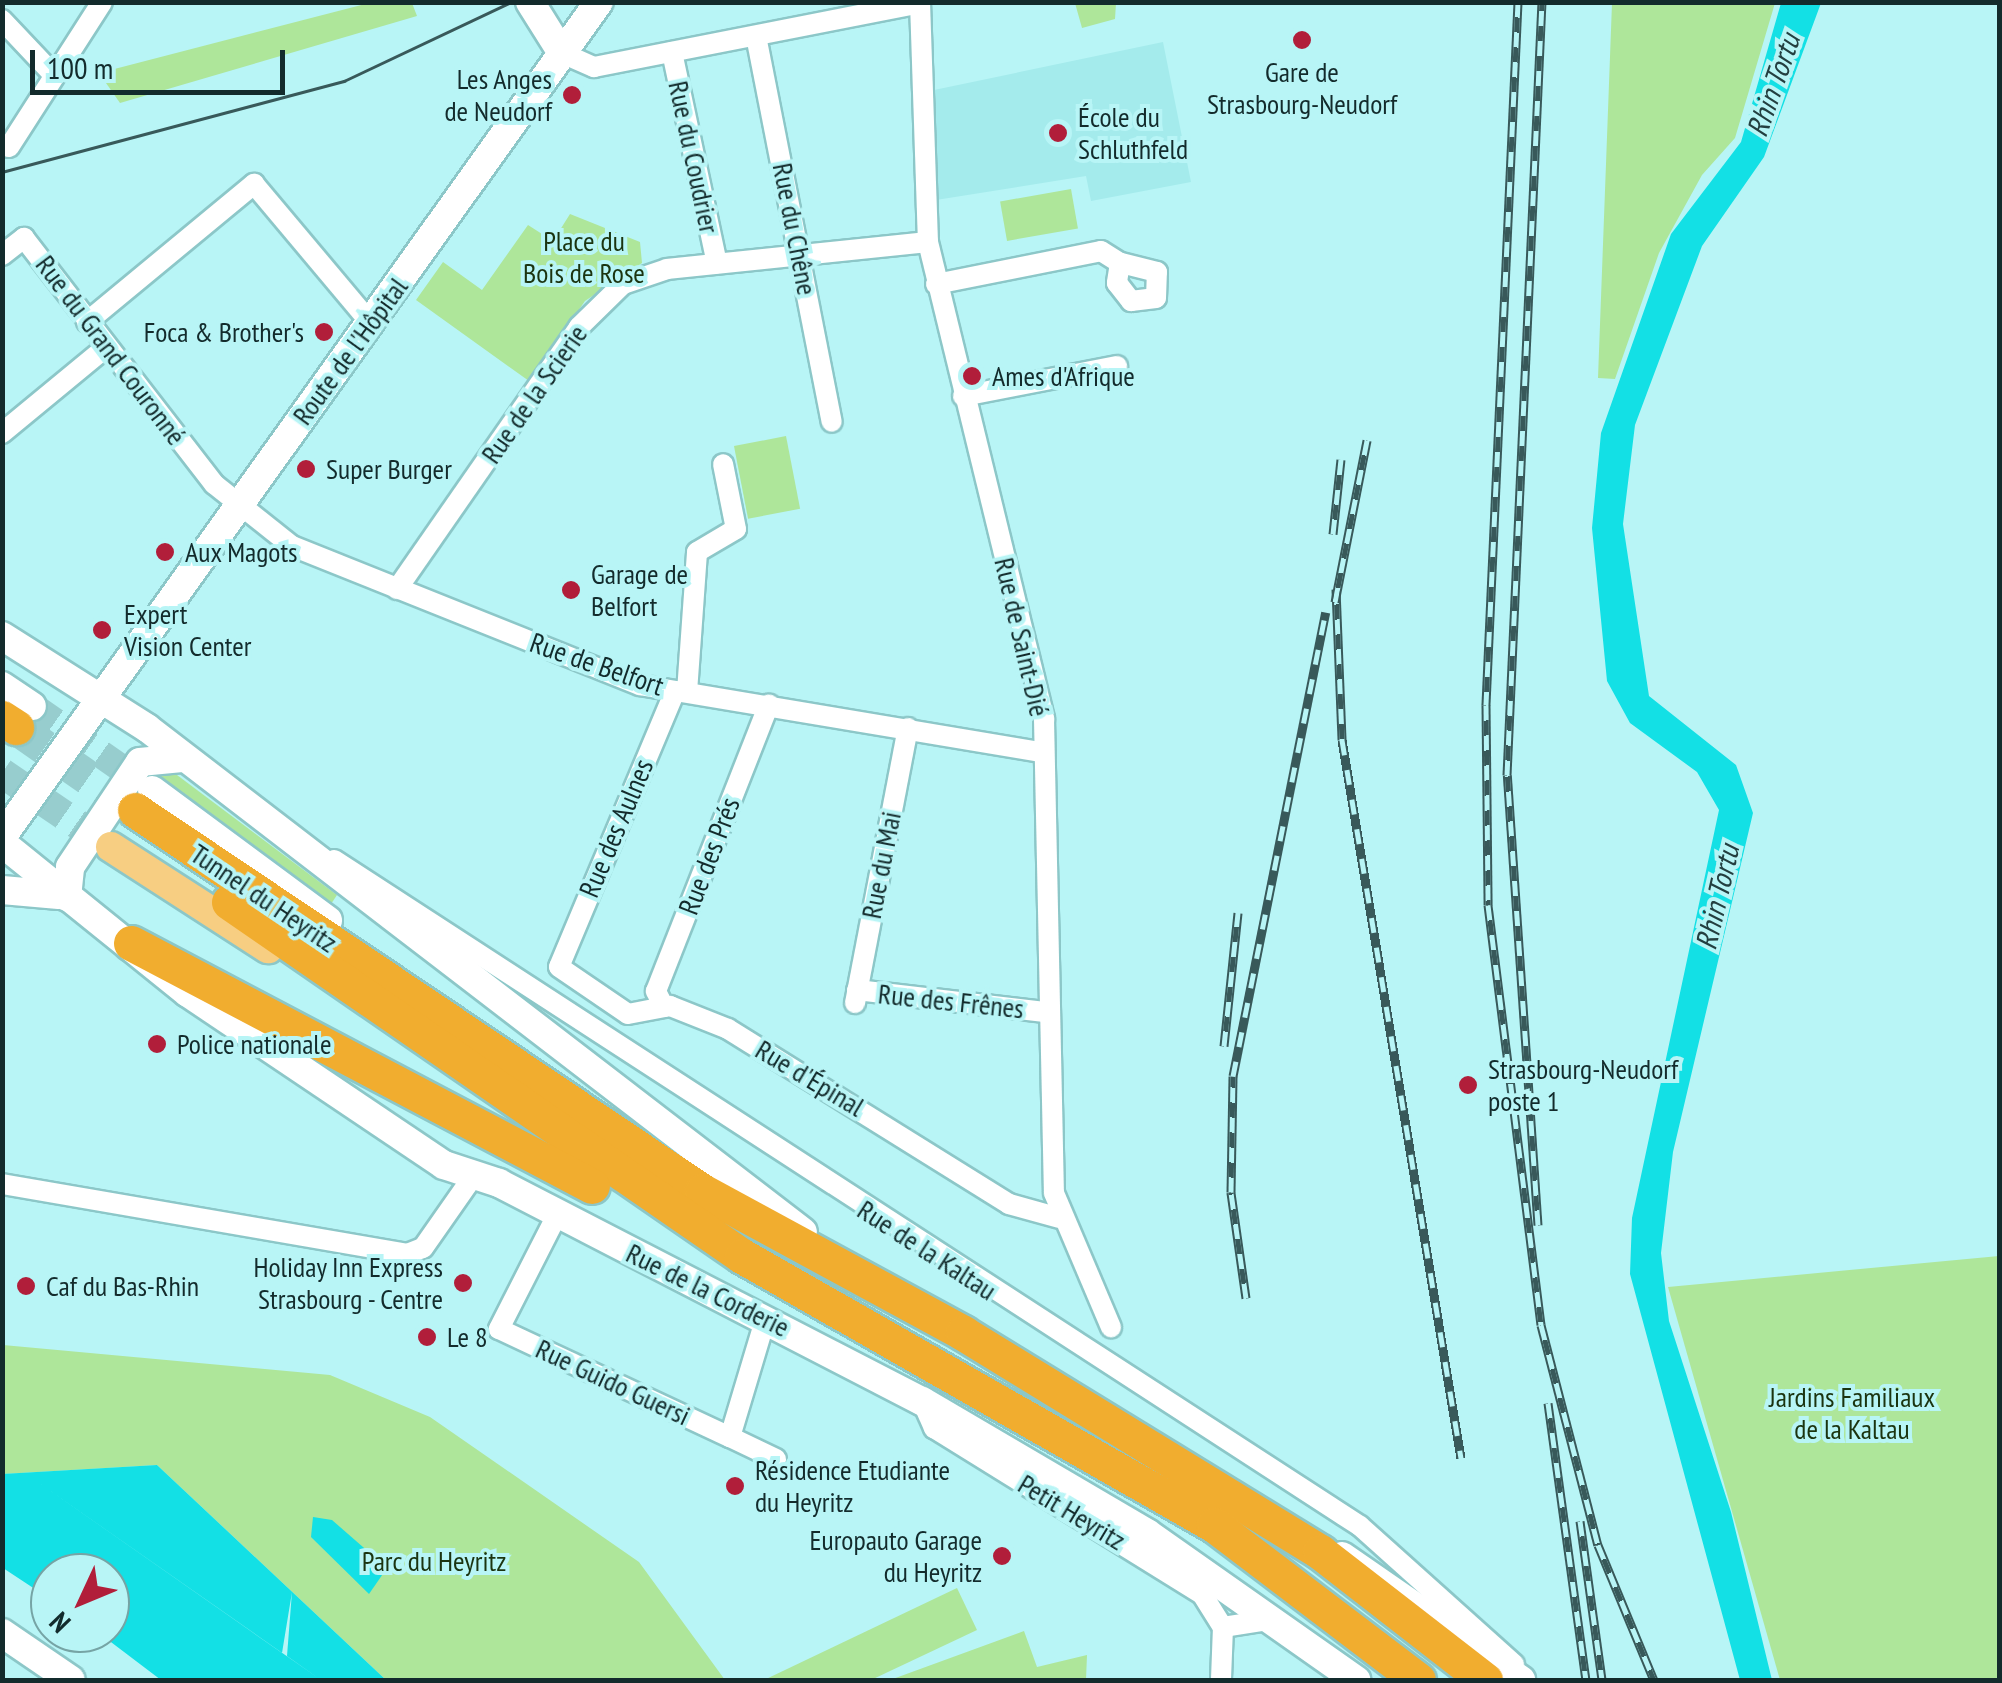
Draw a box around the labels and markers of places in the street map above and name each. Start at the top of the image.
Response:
marker: Gare de Strasbourg-Neudorf [1291,29,1313,51]
place label: Gare de Strasbourg-Neudorf [1207,55,1397,121]
place label: Les Anges de Neudorf [445,62,552,128]
marker: Les Anges de Neudorf [561,84,583,106]
place label: École du Schluthfeld [1078,100,1188,166]
marker: École du Schluthfeld [1047,122,1069,144]
place label: Foca & Brother's [144,315,304,349]
marker: Foca & Brother's [313,321,335,343]
place label: Ames d'Afrique [992,359,1135,393]
marker: Ames d'Afrique [961,365,983,387]
place label: Super Burger [326,452,452,486]
marker: Super Burger [295,458,317,480]
place label: Aux Magots [185,535,298,569]
marker: Aux Magots [154,541,176,563]
place label: Garage de Belfort [591,557,688,623]
marker: Garage de Belfort [560,579,582,601]
place label: Expert Vision Center [124,597,252,663]
marker: Expert Vision Center [89,617,115,643]
place label: Police nationale [177,1027,331,1061]
marker: Police nationale [146,1033,168,1055]
place label: Strasbourg-Neudorf poste 1 [1488,1052,1678,1118]
marker: Strasbourg-Neudorf poste 1 [1457,1074,1479,1096]
place label: Holiday Inn Express Strasbourg - Centre [253,1250,443,1316]
place label: Caf du Bas-Rhin [46,1269,199,1303]
marker: Holiday Inn Express Strasbourg - Centre [452,1272,474,1294]
marker: Caf du Bas-Rhin [15,1275,37,1297]
place label: Le 8 [447,1320,487,1354]
marker: Le 8 [416,1326,438,1348]
place label: Résidence Etudiante du Heyritz [755,1453,950,1519]
marker: Résidence Etudiante du Heyritz [724,1475,746,1497]
place label: Europauto Garage du Heyritz [810,1523,982,1589]
marker: Europauto Garage du Heyritz [991,1545,1013,1567]

